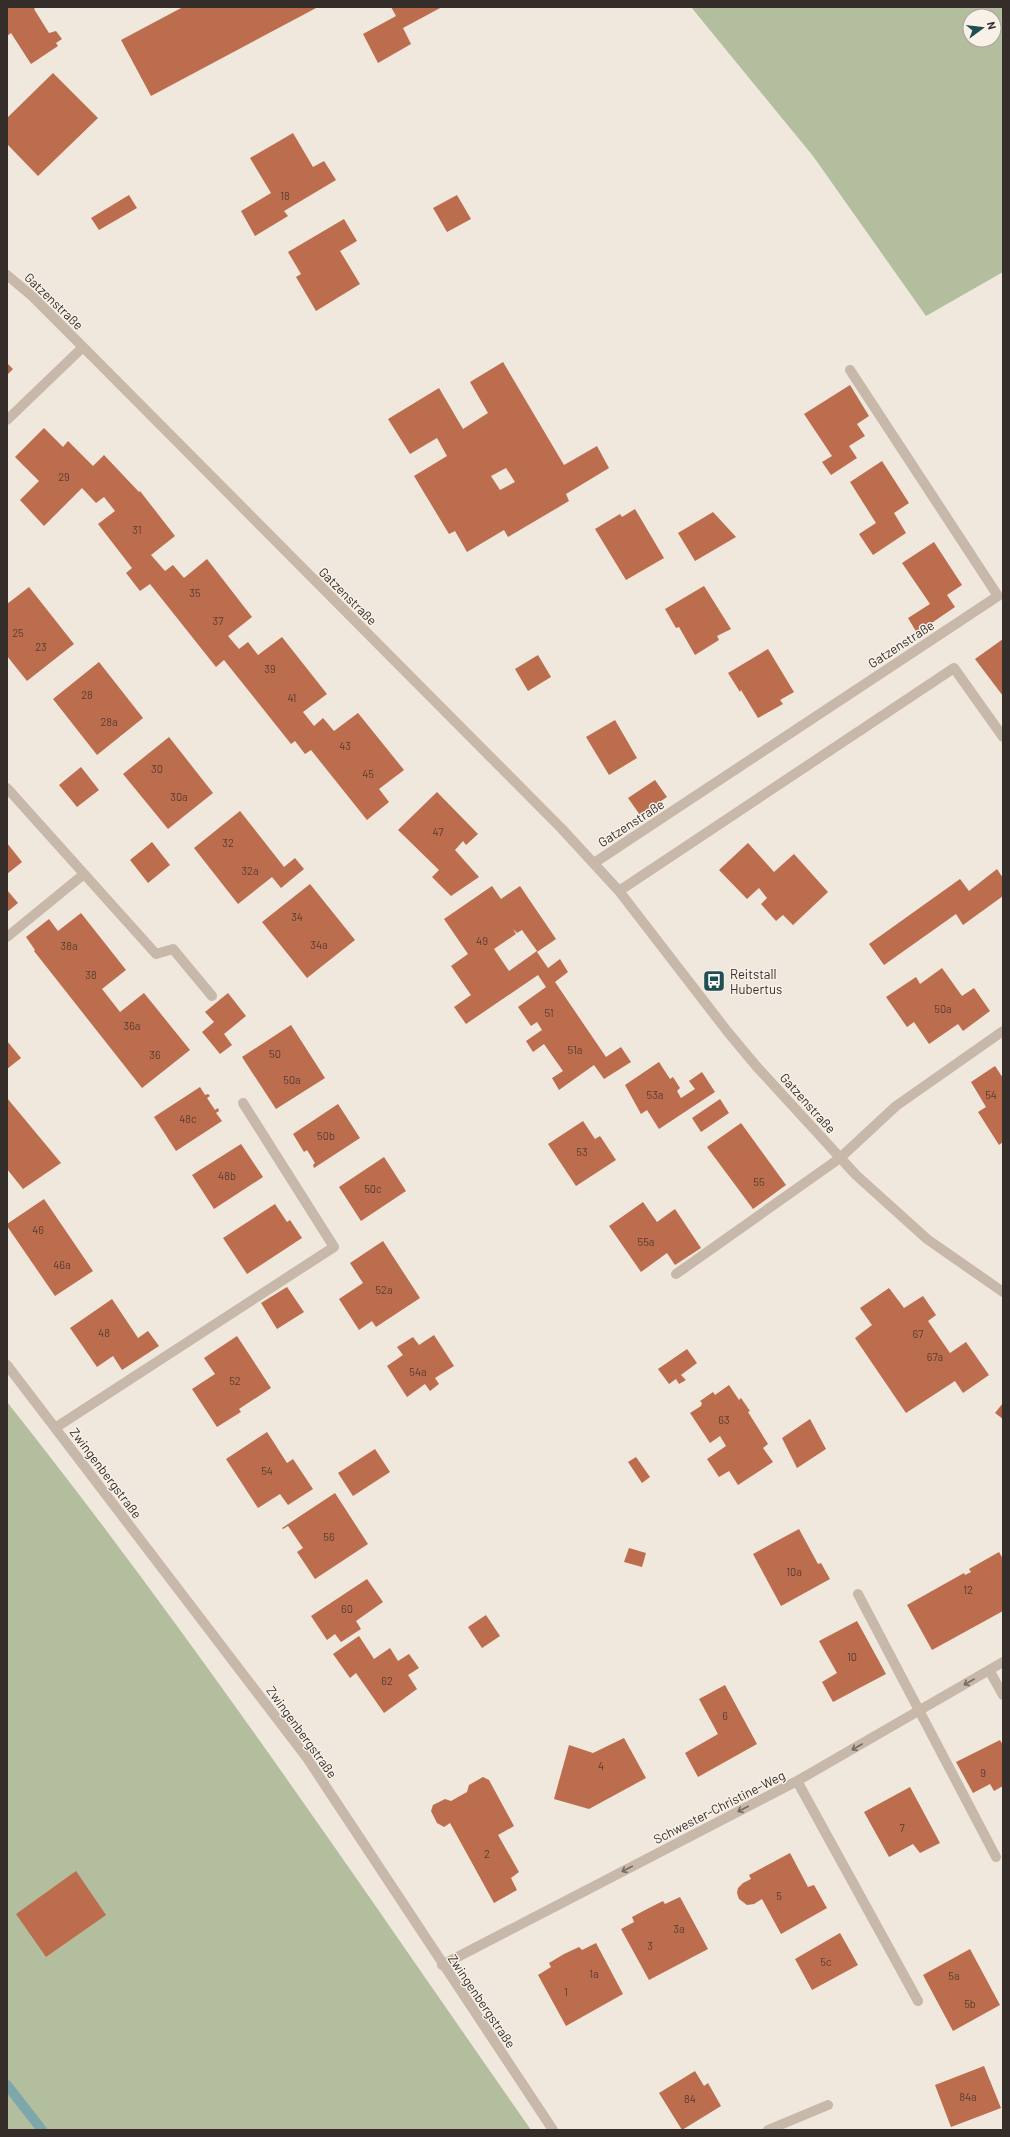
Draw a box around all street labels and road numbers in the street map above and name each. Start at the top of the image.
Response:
street label: Gatzenstraße [21,269,87,333]
street label: Gatzenstraße [316,564,380,628]
street label: Gatzenstraße [865,617,937,671]
street label: Gatzenstraße [595,796,667,850]
street label: Gatzenstraße [777,1070,839,1136]
street label: Zwingenbergstraße [67,1424,145,1522]
street label: Zwingenbergstraße [263,1683,341,1781]
street label: Schwester-Christine-Weg [651,1767,788,1847]
street label: Zwingenbergstraße [445,1951,519,2051]

